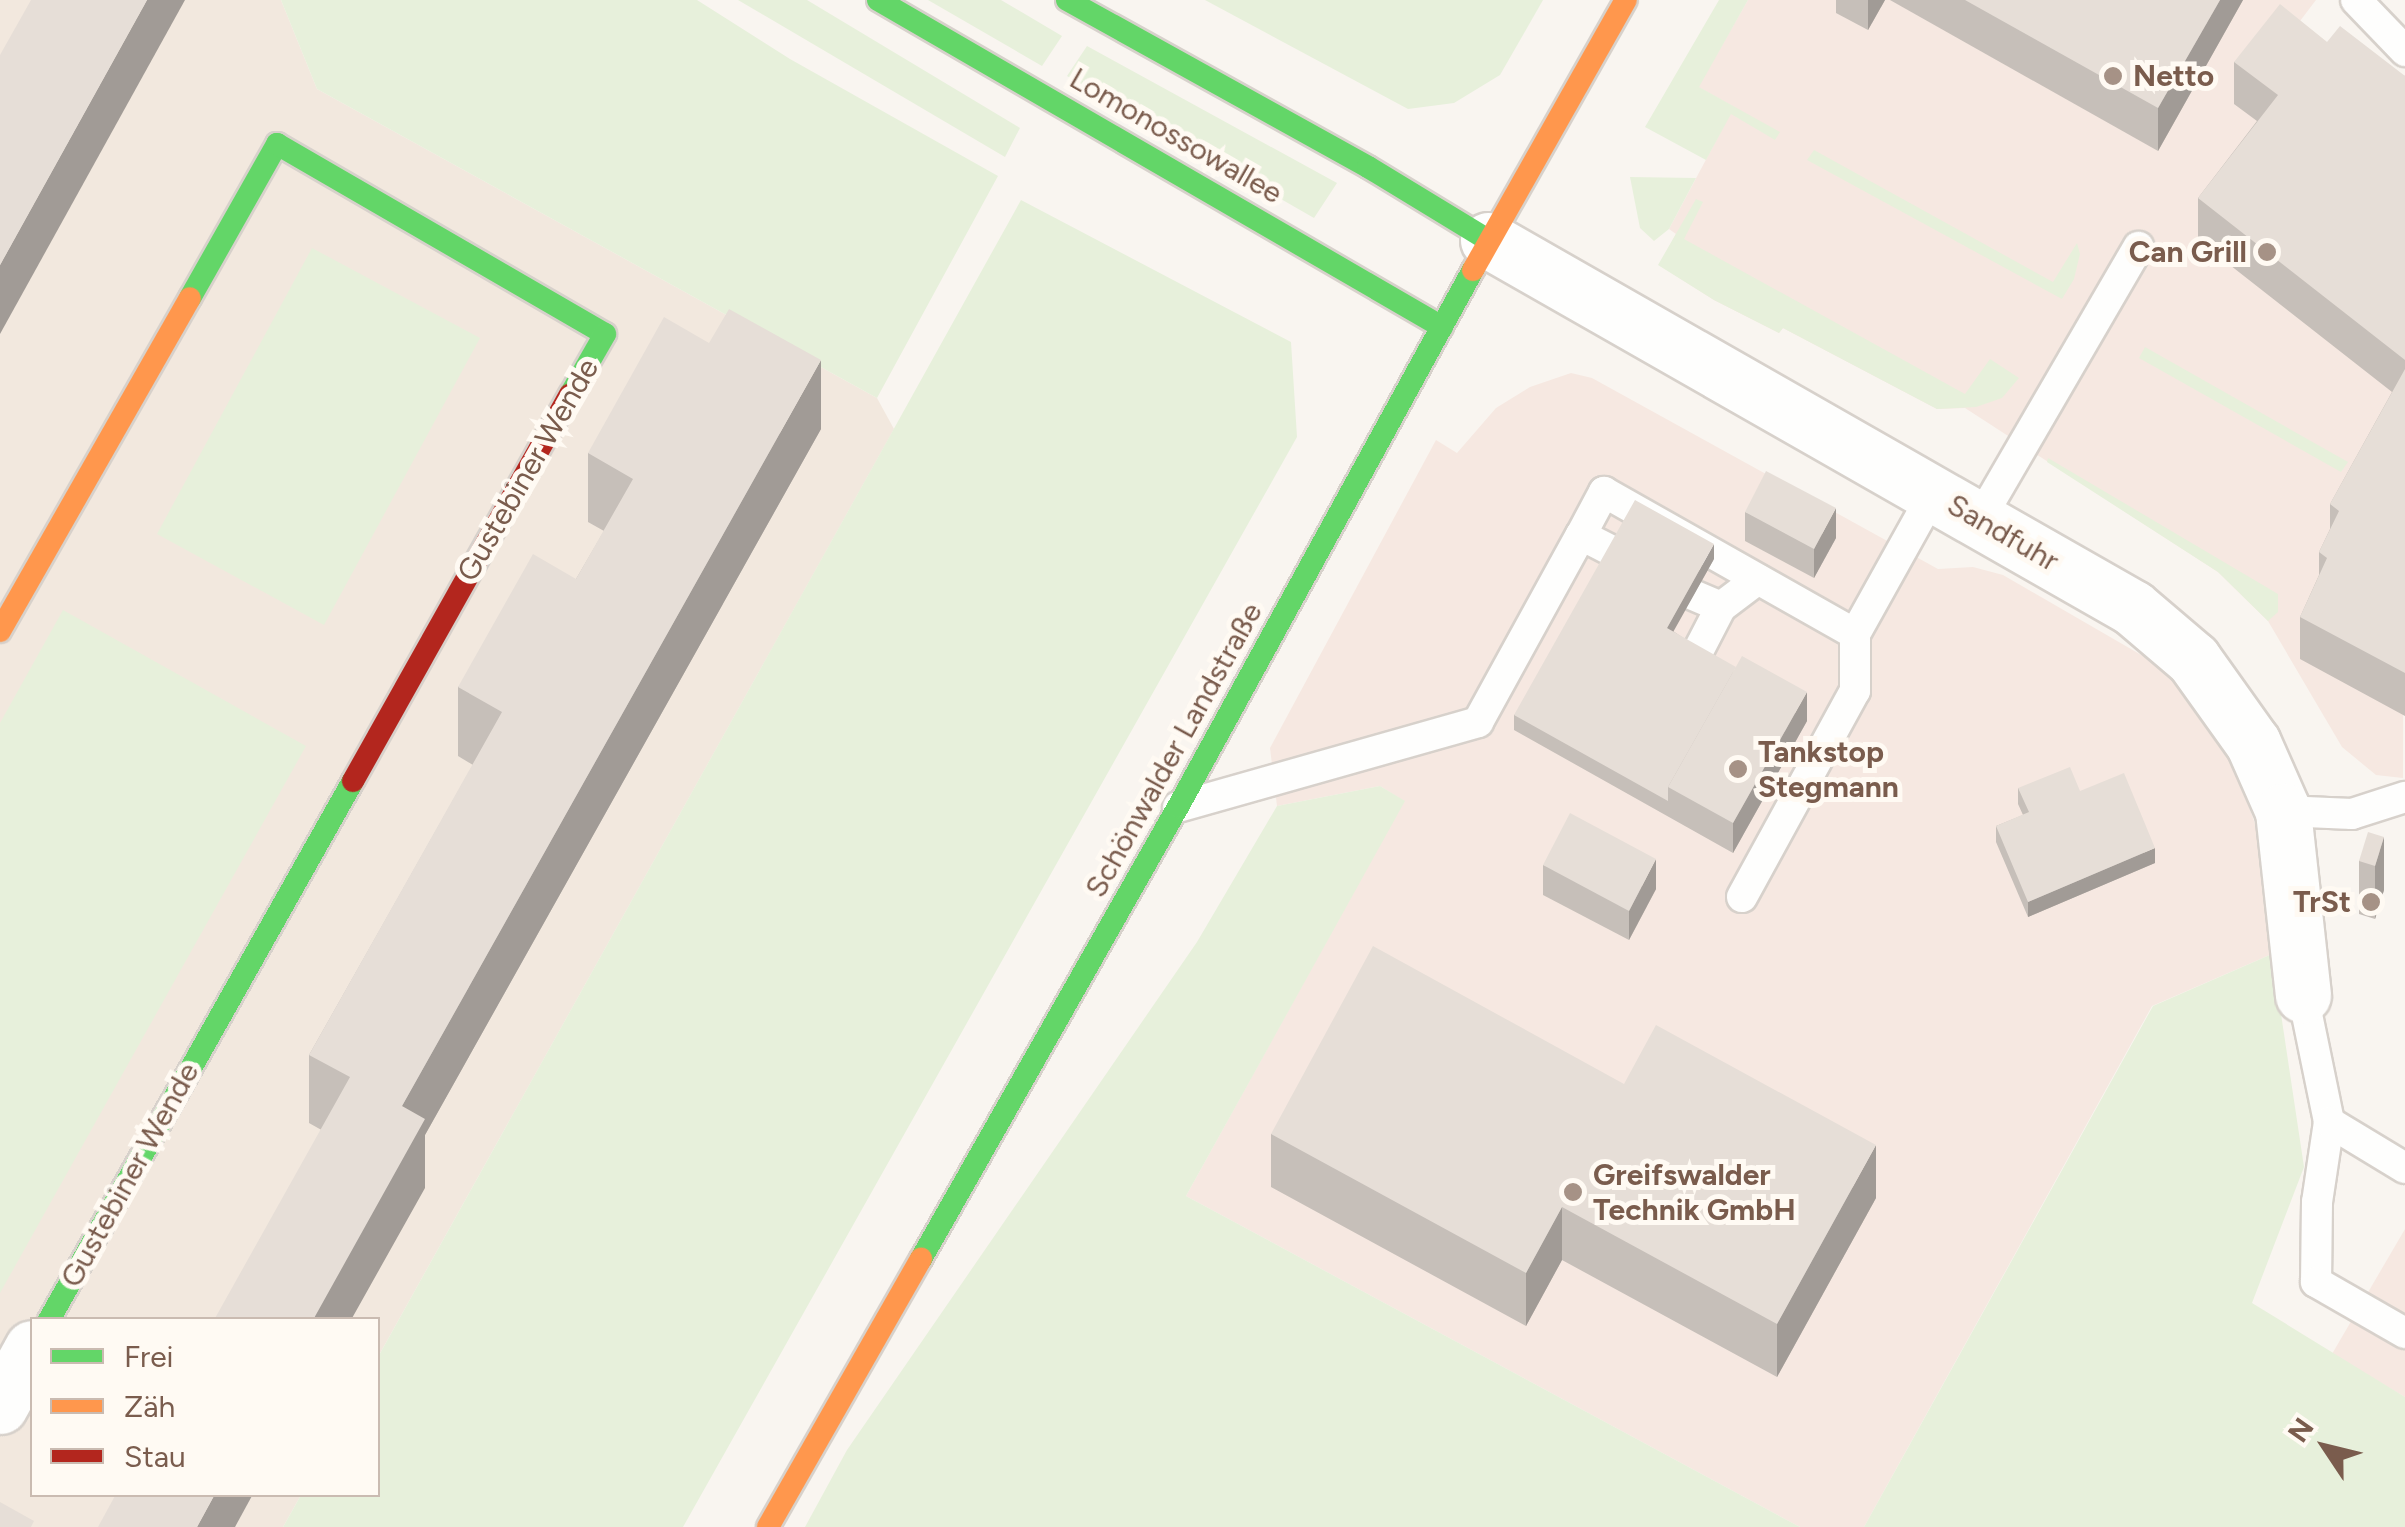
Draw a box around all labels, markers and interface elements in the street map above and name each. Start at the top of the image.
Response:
place label: Netto [2133,58,2214,94]
street label: Lomonossowallee [1063,61,1289,211]
marker: Netto [2102,65,2124,87]
place label: Can Grill [2129,234,2247,270]
marker: Can Grill [2256,241,2278,263]
street label: Gustebiner Wende [450,352,606,588]
street label: Sandfuhr [1941,487,2065,579]
street label: Schönwalder Landstraße [1078,596,1270,904]
place label: Tankstop Stegmann [1758,734,1899,804]
marker: Tankstop Stegmann [1727,758,1749,780]
place label: TrSt [2293,884,2351,920]
marker: TrSt [2360,891,2382,913]
street label: Gustebiner Wende [53,1056,207,1294]
place label: Greifswalder Technik GmbH [1593,1157,1796,1228]
marker: Greifswalder Technik GmbH [1562,1181,1584,1203]
legend [30,1317,380,1497]
text: Frei [124,1338,173,1375]
text: Zäh [124,1388,175,1425]
north arrow [2275,1397,2375,1497]
text: N [2280,1411,2321,1448]
text: Stau [124,1438,186,1475]

